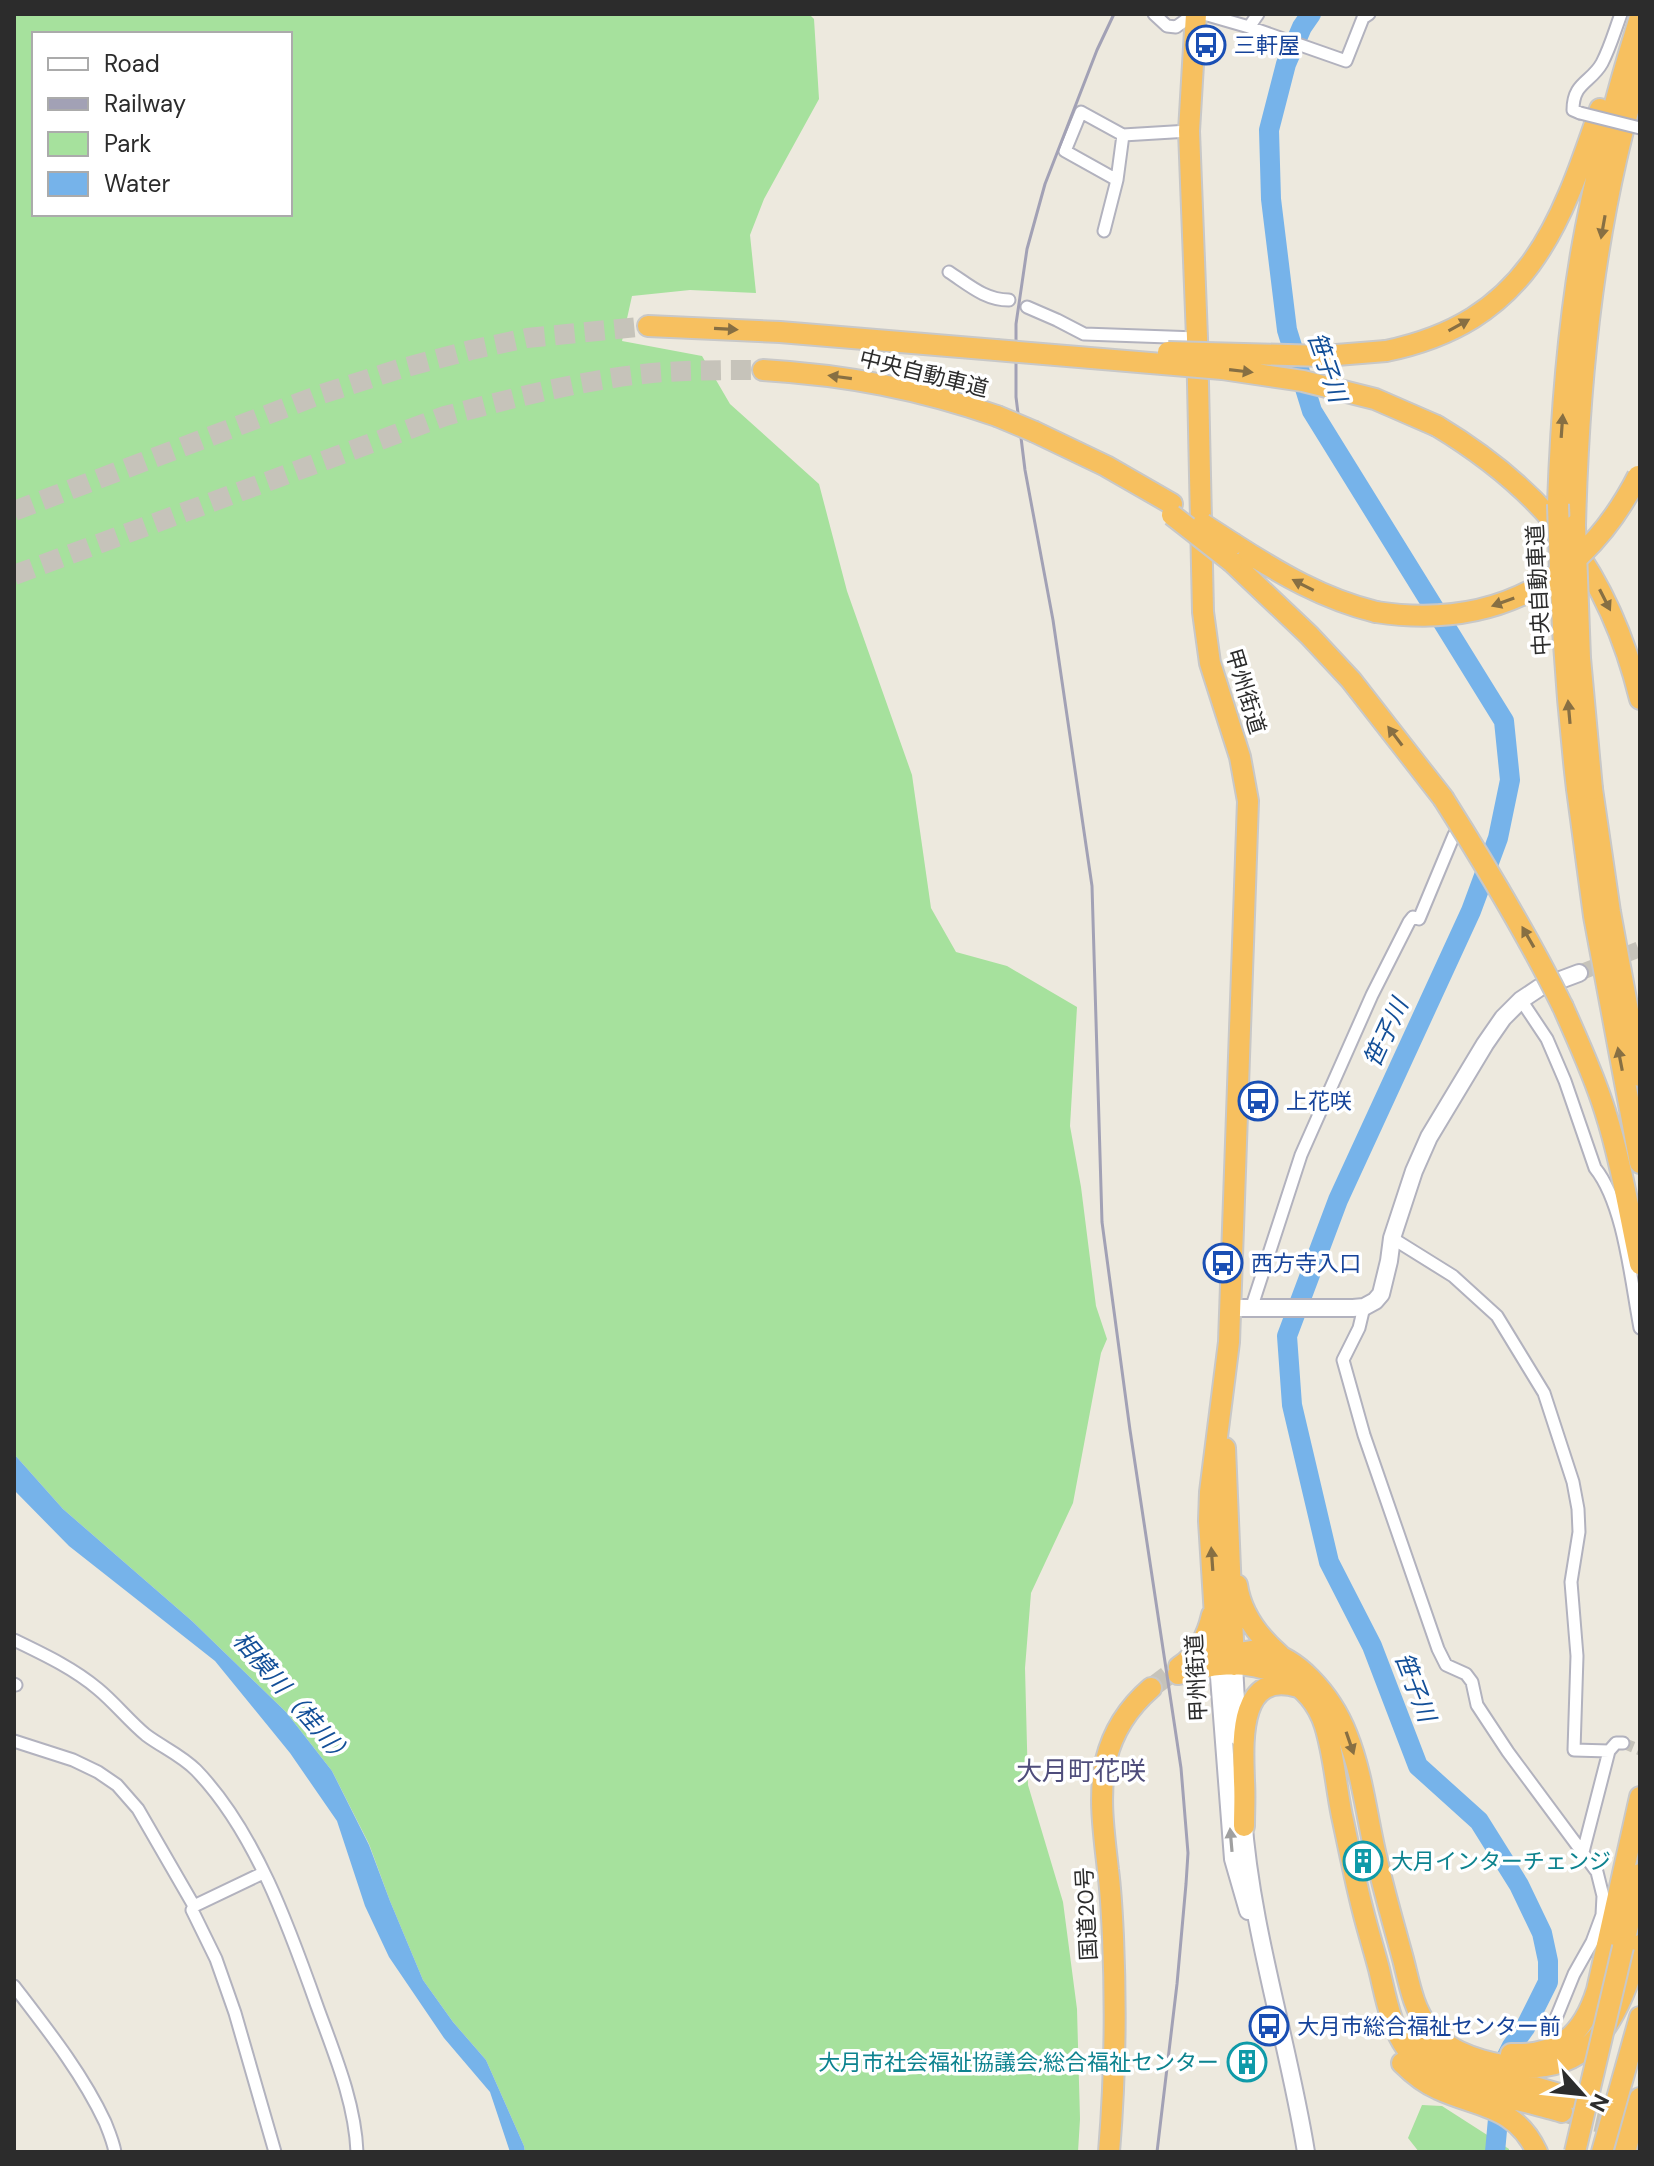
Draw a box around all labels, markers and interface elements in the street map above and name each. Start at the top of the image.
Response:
bus stop icon: 三軒屋 [1185,24,1227,66]
place label: 三軒屋 [1234,31,1300,60]
legend [32,32,292,216]
text: Road [104,48,160,79]
text: Railway [104,88,186,119]
text: Park [104,128,151,159]
text: Water [104,168,170,199]
one-way arrow [1596,215,1608,240]
one-way arrow [1448,318,1471,332]
one-way arrow [714,322,739,335]
water label: 笹子川 [1301,328,1355,409]
street label: 中央自動車道 [856,343,991,404]
one-way arrow [1229,365,1254,378]
one-way arrow [827,370,852,383]
one-way arrow [1556,413,1569,438]
street label: 中央自動車道 [1521,523,1556,657]
one-way arrow [1292,578,1315,592]
one-way arrow [1598,589,1612,612]
one-way arrow [1491,596,1515,609]
street label: 甲州街道 [1219,645,1272,737]
one-way arrow [1562,699,1575,724]
one-way arrow [1388,726,1404,746]
one-way arrow [1521,926,1535,948]
water label: 笹子川 [1356,991,1416,1072]
one-way arrow [1613,1046,1625,1071]
bus stop icon: 上花咲 [1237,1080,1279,1122]
place label: 上花咲 [1286,1087,1352,1116]
bus stop icon: 西方寺入口 [1202,1242,1244,1284]
place label: 西方寺入口 [1251,1249,1361,1278]
one-way arrow [1205,1546,1218,1571]
water label: 相模川（桂川） [227,1625,360,1772]
street label: 甲州街道 [1180,1633,1213,1723]
water label: 笹子川 [1388,1648,1444,1729]
one-way arrow [1344,1731,1356,1755]
district label: 大月町花咲 [1016,1754,1146,1788]
one-way arrow [1224,1828,1237,1853]
building icon: 大月インターチェンジ [1342,1840,1384,1882]
place label: 大月インターチェンジ [1391,1847,1611,1876]
street label: 国道20号 [1070,1867,1103,1961]
bus stop icon: 大月市総合福祉センター前 [1248,2005,1290,2047]
place label: 大月市総合福祉センター前 [1297,2012,1561,2041]
building icon: 大月市社会福祉協議会;総合福祉センター [1226,2041,1268,2083]
place label: 大月市社会福祉協議会;総合福祉センター [818,2048,1219,2077]
north arrow [1542,2054,1622,2134]
text: N [1583,2089,1616,2117]

